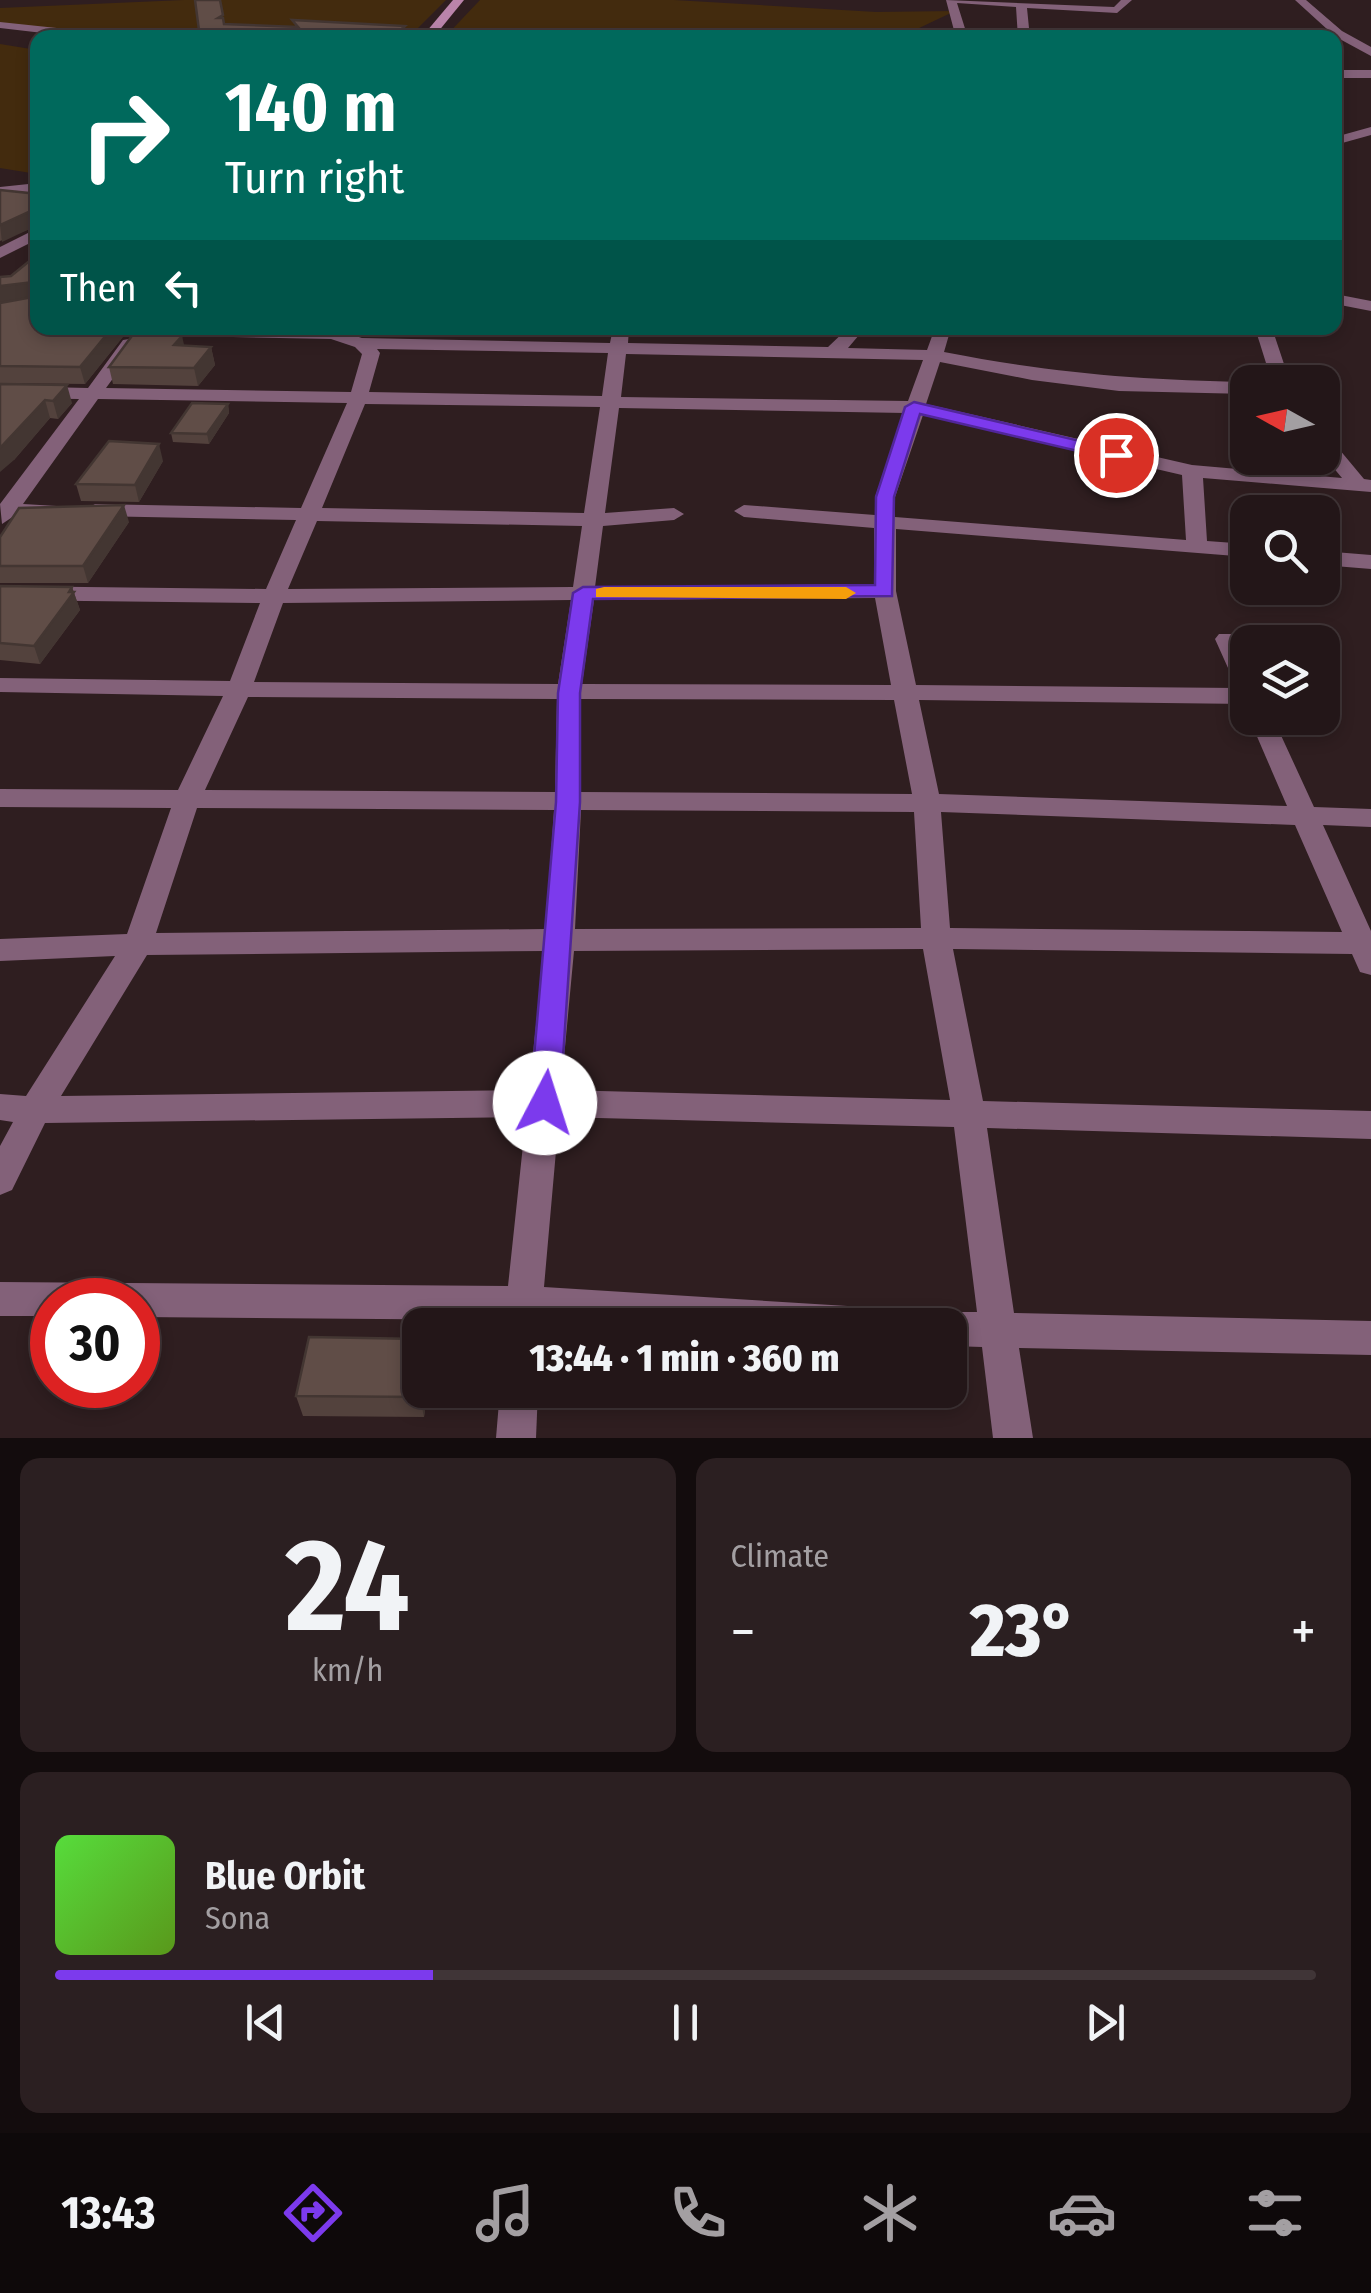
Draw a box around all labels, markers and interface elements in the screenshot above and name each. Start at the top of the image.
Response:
text: 140 m [225,66,397,150]
icon: right [60,70,190,200]
text: Turn right [225,151,404,205]
icon: left [156,260,211,315]
text: Then [60,265,136,311]
north arrow [1230,365,1340,475]
map controls [1230,365,1340,735]
pin [1074,413,1159,498]
icon: arrive [1089,428,1144,483]
button: search [1230,495,1340,605]
button: layers [1230,625,1340,735]
position arrow [493,1051,597,1155]
speed limit sign: 30 [30,1278,160,1408]
text: 13:44 · 1 min · 360 m [530,1335,839,1381]
text: 24 [286,1508,410,1664]
text: Climate [731,1537,829,1575]
text: 23° [970,1586,1076,1676]
text: − [731,1599,755,1665]
text: + [1291,1599,1316,1665]
text: km/h [312,1651,383,1689]
text: Blue Orbit [205,1853,365,1899]
text: Sona [205,1899,270,1937]
icon: previous [238,1995,293,2050]
icon: pause [658,1995,713,2050]
icon: next [1078,1995,1133,2050]
icon: directions [278,2178,348,2248]
icon: music [470,2178,540,2248]
icon: phone [663,2178,733,2248]
icon: climate [855,2178,925,2248]
icon: car [1047,2178,1117,2248]
icon: filters [1240,2178,1310,2248]
text: 13:43 [61,2186,156,2240]

